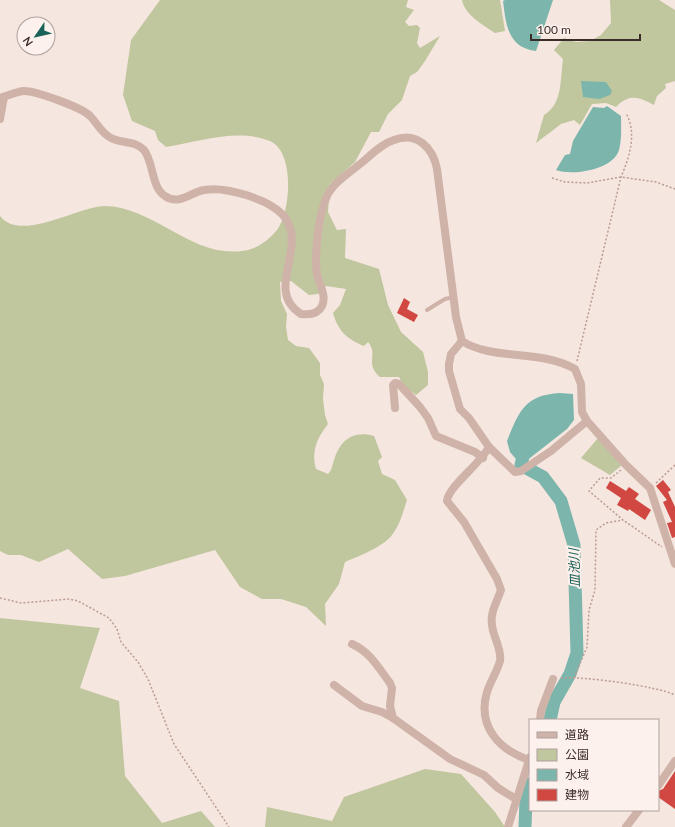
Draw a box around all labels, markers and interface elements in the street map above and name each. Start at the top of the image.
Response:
north arrow [16,16,56,56]
scale bar [531,16,640,42]
text: 100 m [537,22,571,37]
text: N [20,35,35,49]
water label: 皿池川 [565,546,583,588]
legend [529,719,659,811]
text: 道路 [565,727,589,742]
text: 公園 [565,747,589,762]
text: 水域 [565,767,589,782]
text: 建物 [565,787,589,802]

